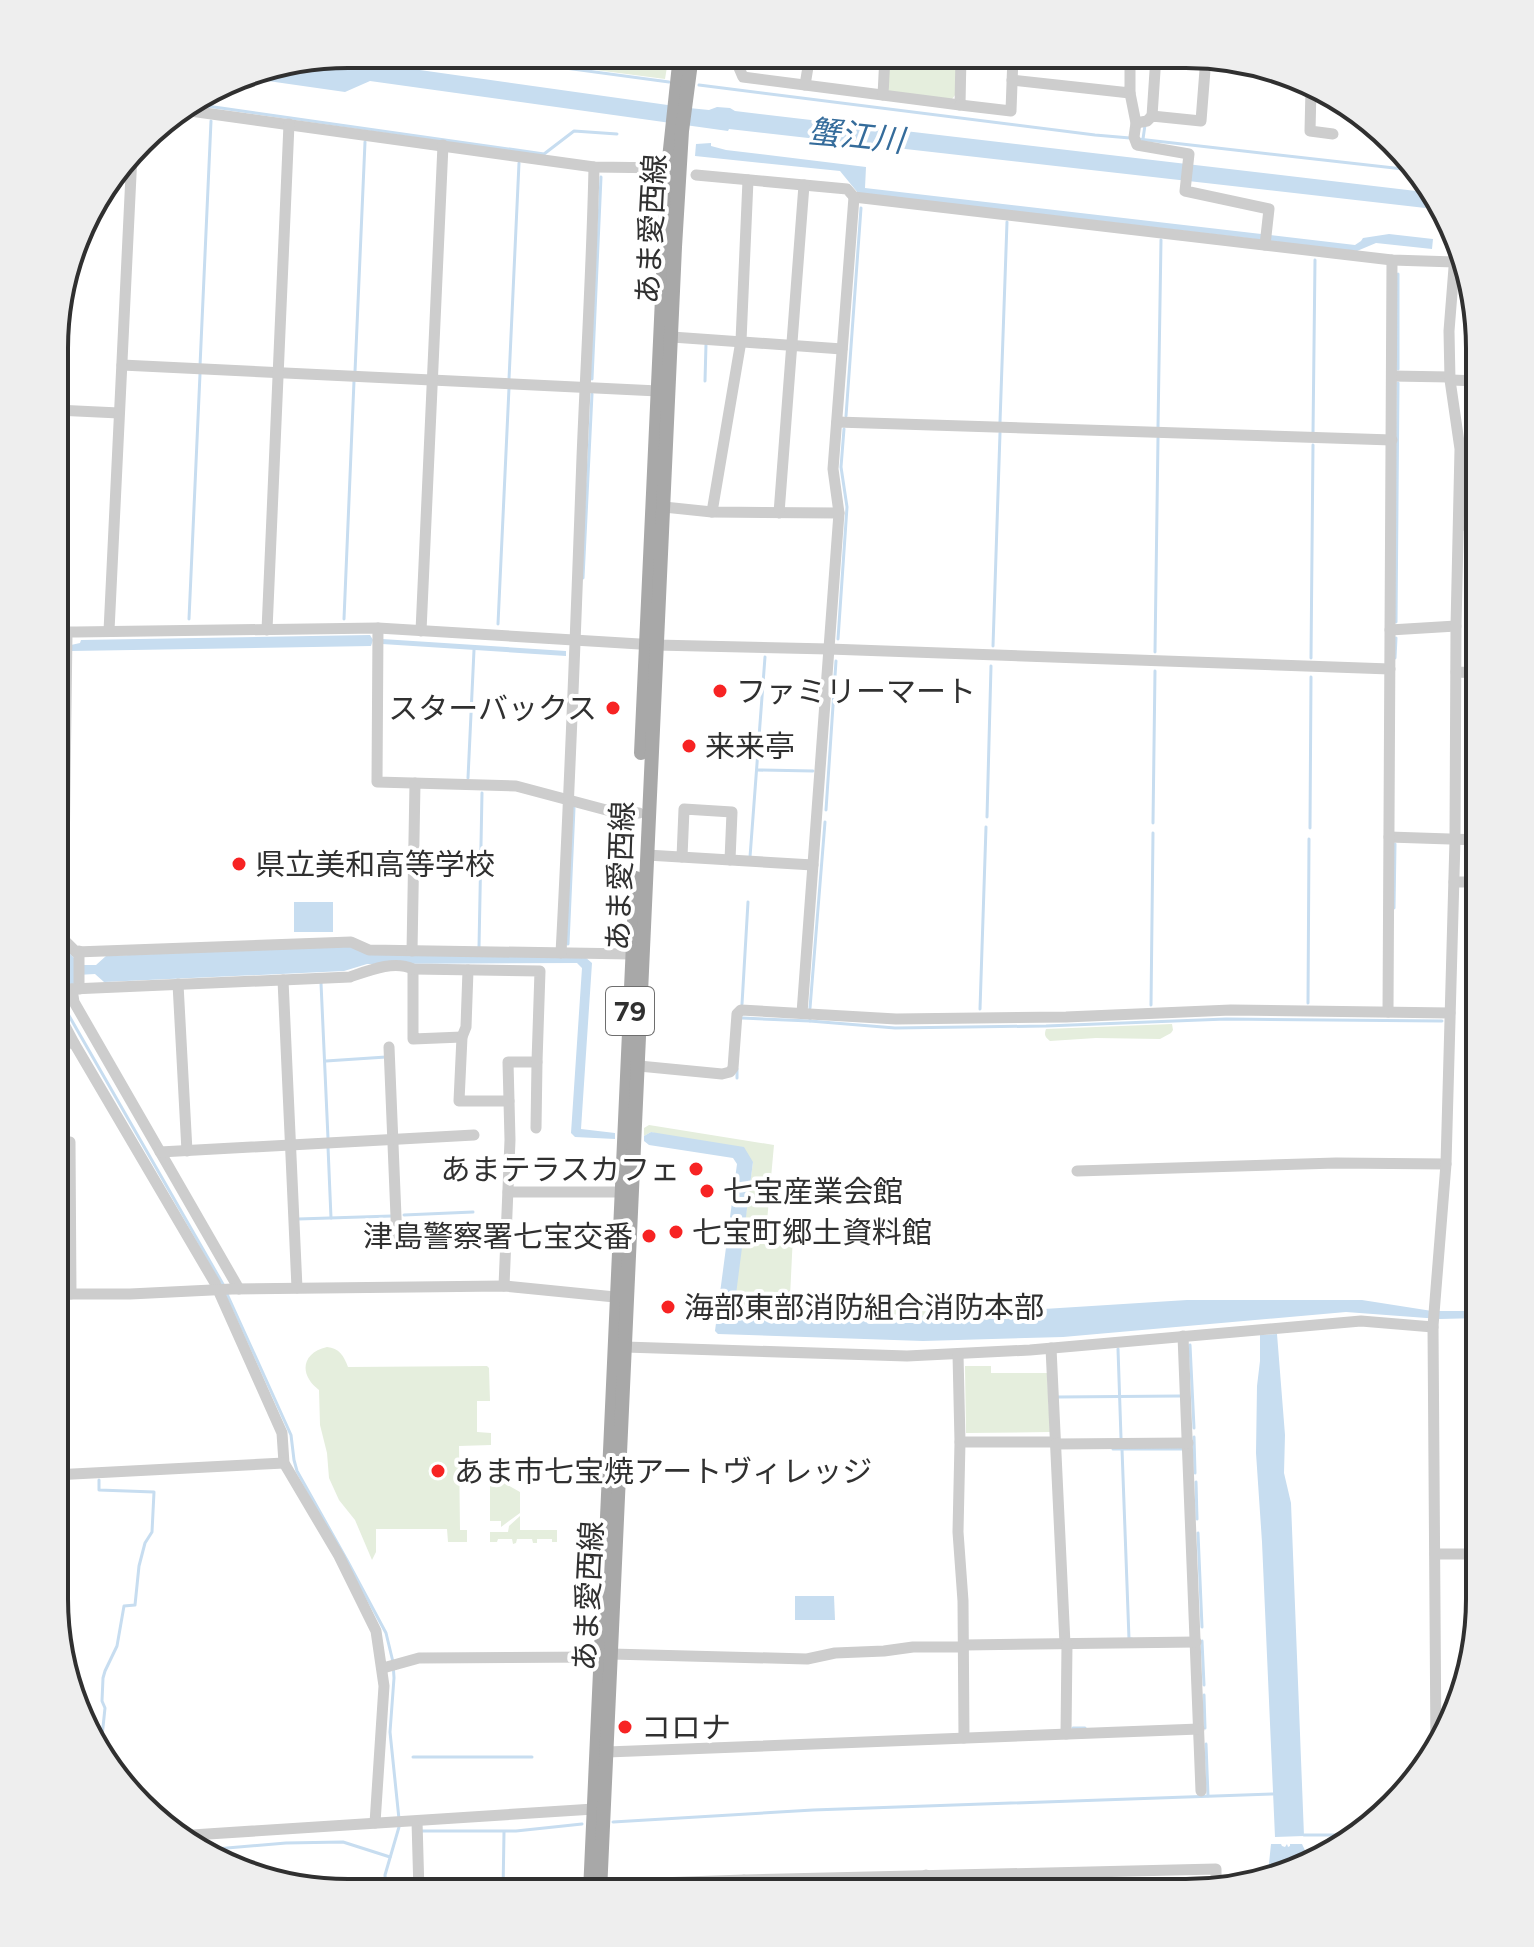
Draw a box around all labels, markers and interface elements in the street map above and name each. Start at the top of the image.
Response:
water label: 蟹江川 [806,112,909,160]
street label: あま愛西線 [629,153,673,305]
place label: ファミリーマート [736,673,976,710]
marker: ファミリーマート [711,682,729,700]
place label: スターバックス [388,690,597,727]
marker: スターバックス [604,699,622,717]
place label: 来来亭 [705,728,795,765]
marker: 来来亭 [680,737,698,755]
street label: あま愛西線 [599,800,641,952]
place label: 県立美和高等学校 [255,846,495,883]
marker: 県立美和高等学校 [230,855,248,873]
road number: 79 [606,987,654,1035]
place label: あまテラスカフェ [441,1151,680,1188]
marker: あまテラスカフェ [687,1160,705,1178]
place label: 七宝産業会館 [723,1173,903,1210]
marker: 七宝産業会館 [698,1182,716,1200]
place label: 七宝町郷土資料館 [692,1214,932,1251]
place label: 津島警察署七宝交番 [363,1218,633,1255]
marker: 七宝町郷土資料館 [667,1223,685,1241]
marker: 津島警察署七宝交番 [640,1227,658,1245]
place label: 海部東部消防組合消防本部 [684,1289,1044,1326]
marker: 海部東部消防組合消防本部 [659,1298,677,1316]
place label: あま市七宝焼アートヴィレッジ [454,1453,872,1490]
marker: あま市七宝焼アートヴィレッジ [429,1462,447,1480]
street label: あま愛西線 [566,1520,610,1672]
place label: コロナ [641,1709,731,1746]
marker: コロナ [616,1718,634,1736]

